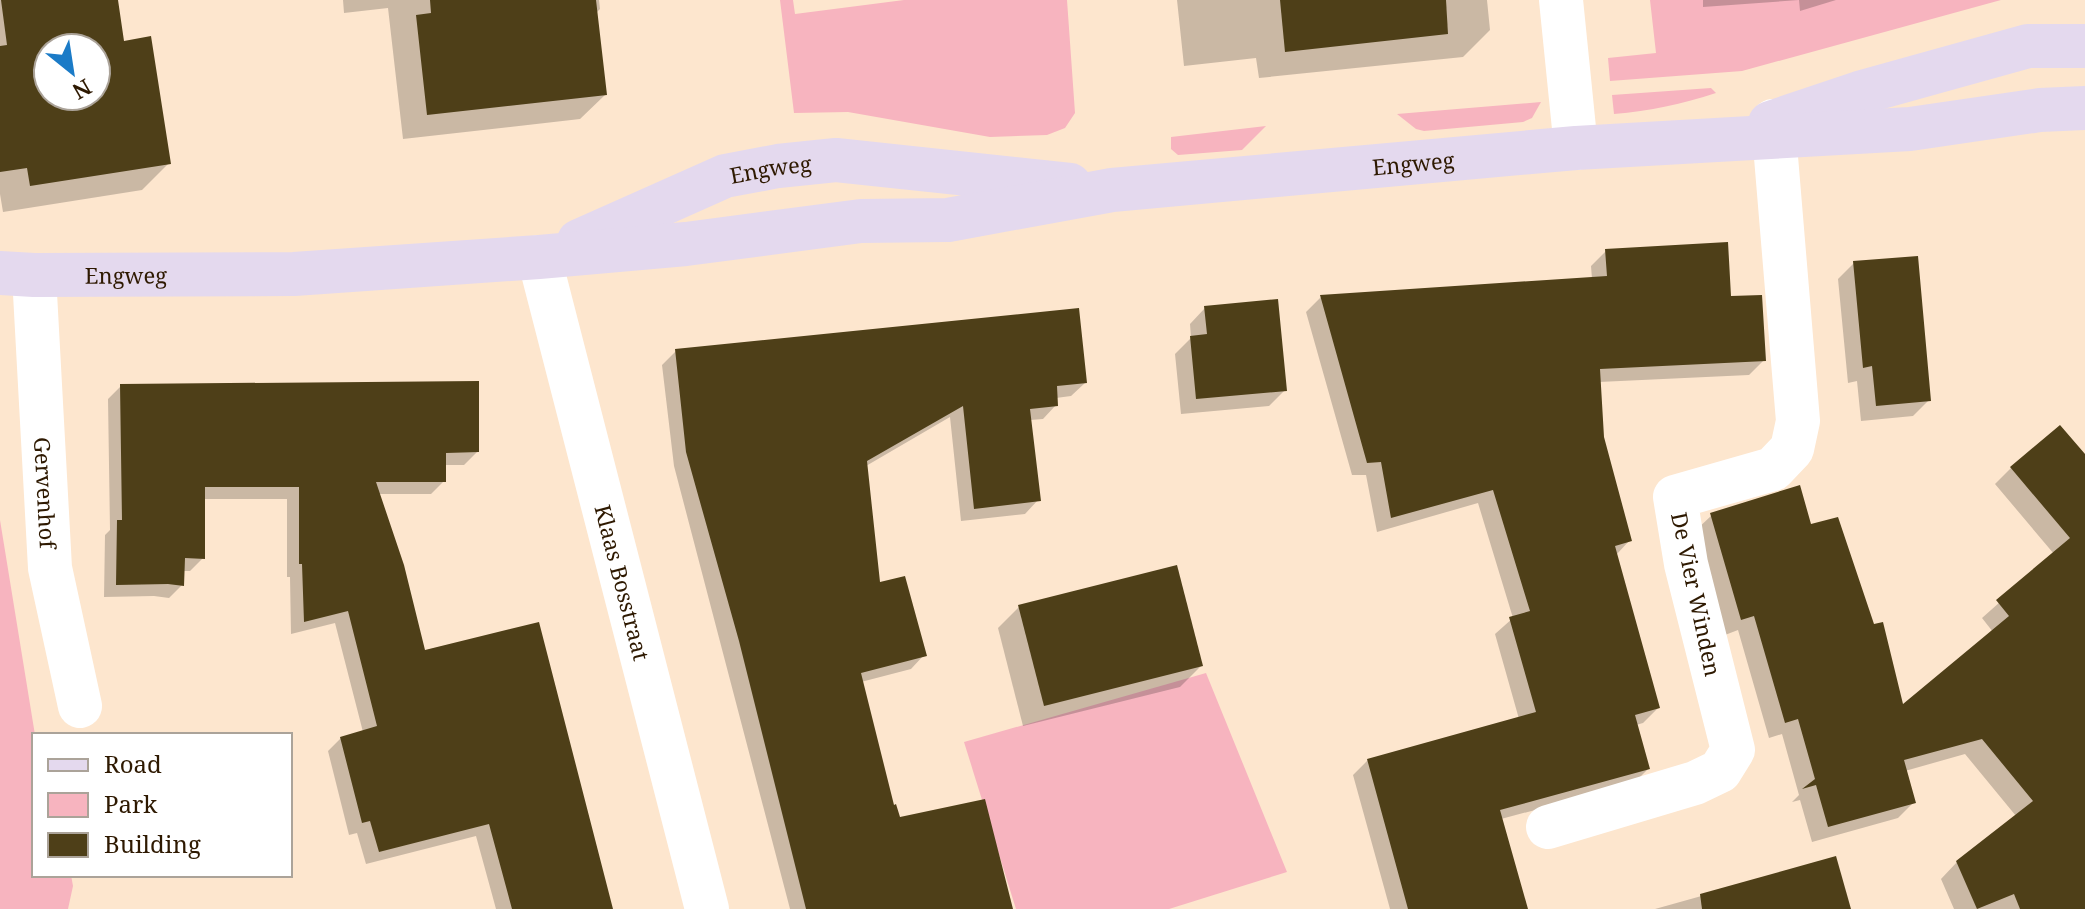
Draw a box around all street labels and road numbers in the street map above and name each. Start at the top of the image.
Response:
street label: Engweg [1371,144,1456,181]
street label: Engweg [727,148,813,190]
street label: Engweg [85,259,167,290]
street label: Gervenhof [28,436,64,551]
street label: Klaas Bosstraat [588,501,657,664]
street label: De Vier Winden [1665,509,1729,679]

